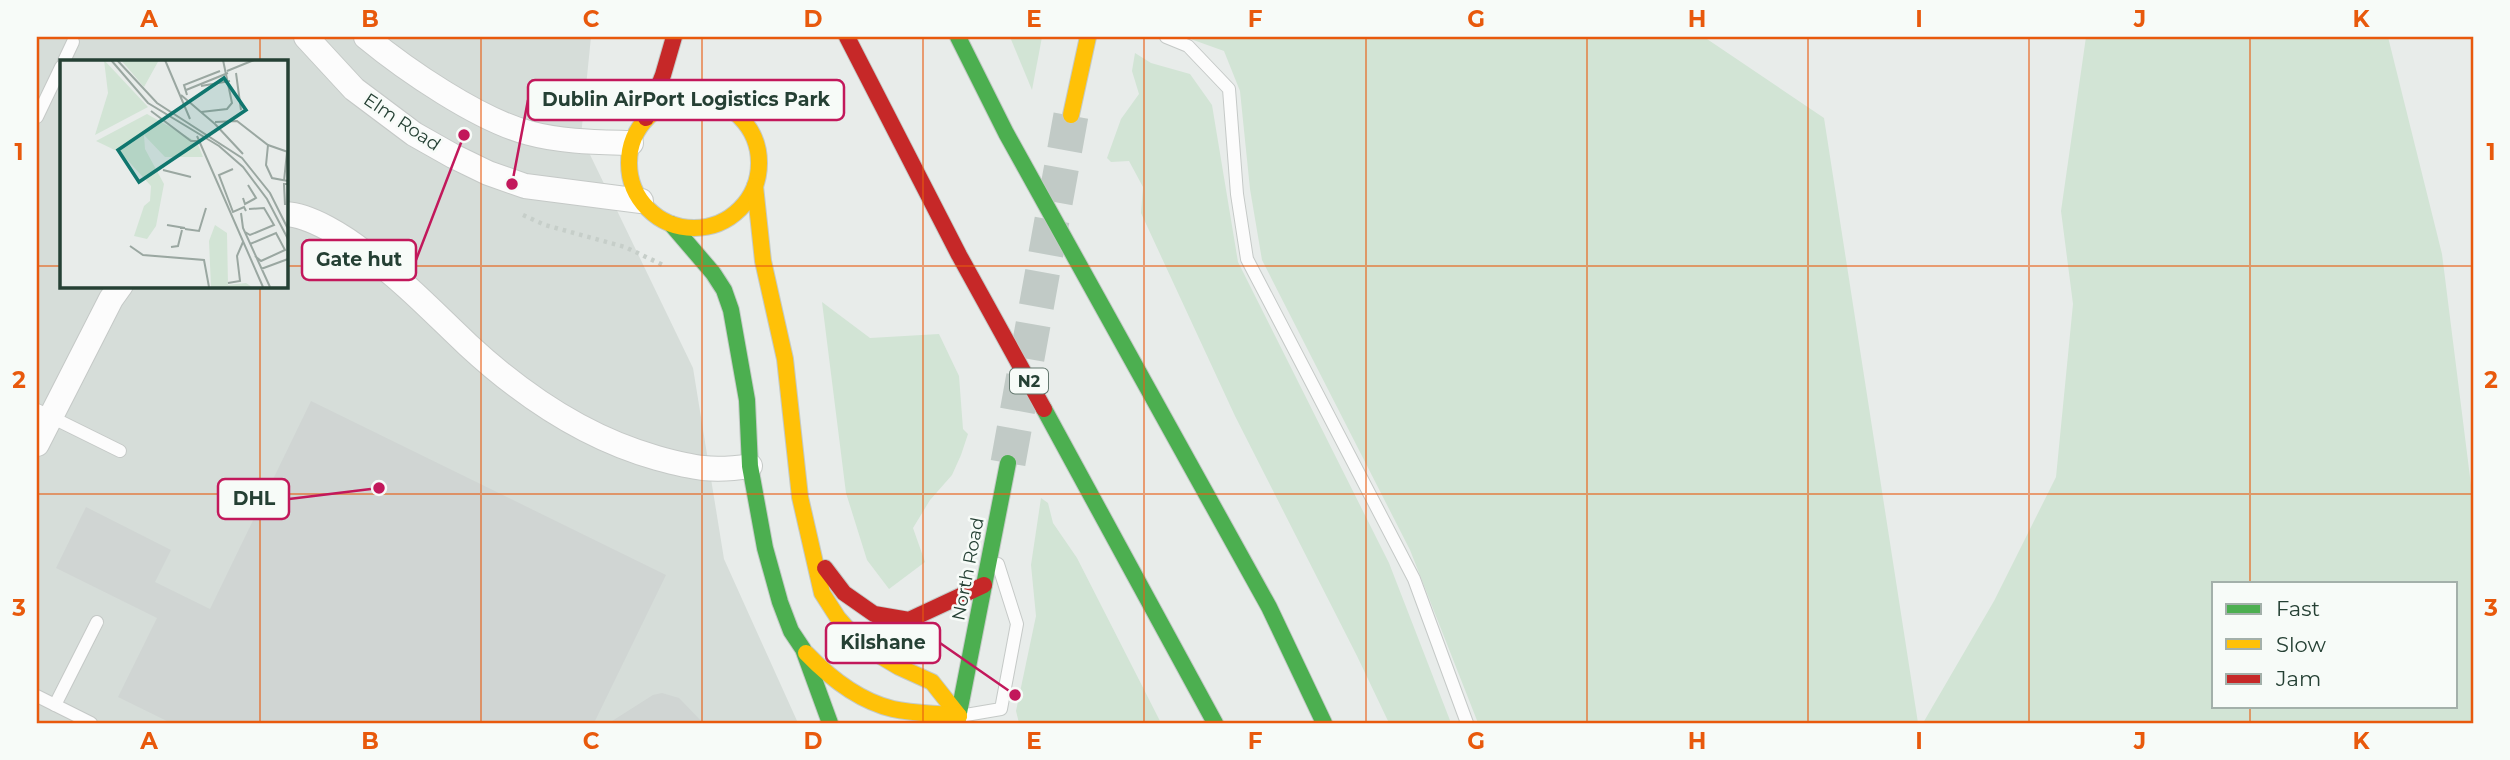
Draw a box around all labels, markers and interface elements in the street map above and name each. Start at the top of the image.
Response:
text: A [139,5,158,33]
text: B [361,5,379,33]
text: C [583,5,600,33]
text: D [804,5,823,33]
text: E [1026,5,1042,33]
text: F [1248,5,1263,33]
text: G [1467,5,1485,33]
text: H [1688,5,1706,33]
text: I [1915,5,1923,33]
text: J [2133,5,2146,33]
text: K [2352,5,2370,33]
inset map [60,60,287,287]
callout: Dublin AirPort Logistics Park [528,80,844,120]
street label: Elm Road [359,88,445,156]
text: Dublin AirPort Logistics Park [542,88,831,111]
text: 1 [14,138,24,166]
text: 1 [2486,138,2496,166]
callout: Gate hut [302,240,416,280]
text: Gate hut [316,248,402,271]
text: 2 [12,366,26,394]
text: 2 [2484,366,2498,394]
road number: N2 [1010,368,1048,394]
callout: DHL [218,479,289,519]
text: DHL [233,487,276,510]
street label: North Road [947,516,989,622]
legend [2212,582,2458,708]
text: 3 [11,594,26,622]
text: 3 [2483,594,2498,622]
text: Fast [2276,596,2320,621]
callout: Kilshane [826,623,940,663]
text: Kilshane [840,631,926,654]
text: Slow [2276,632,2326,657]
text: Jam [2275,666,2321,691]
text: A [139,727,158,755]
text: B [361,727,379,755]
text: C [583,727,600,755]
text: D [804,727,823,755]
text: E [1026,727,1042,755]
text: F [1248,727,1263,755]
text: G [1467,727,1485,755]
text: H [1688,727,1706,755]
text: I [1915,727,1923,755]
text: J [2133,727,2146,755]
text: K [2352,727,2370,755]

